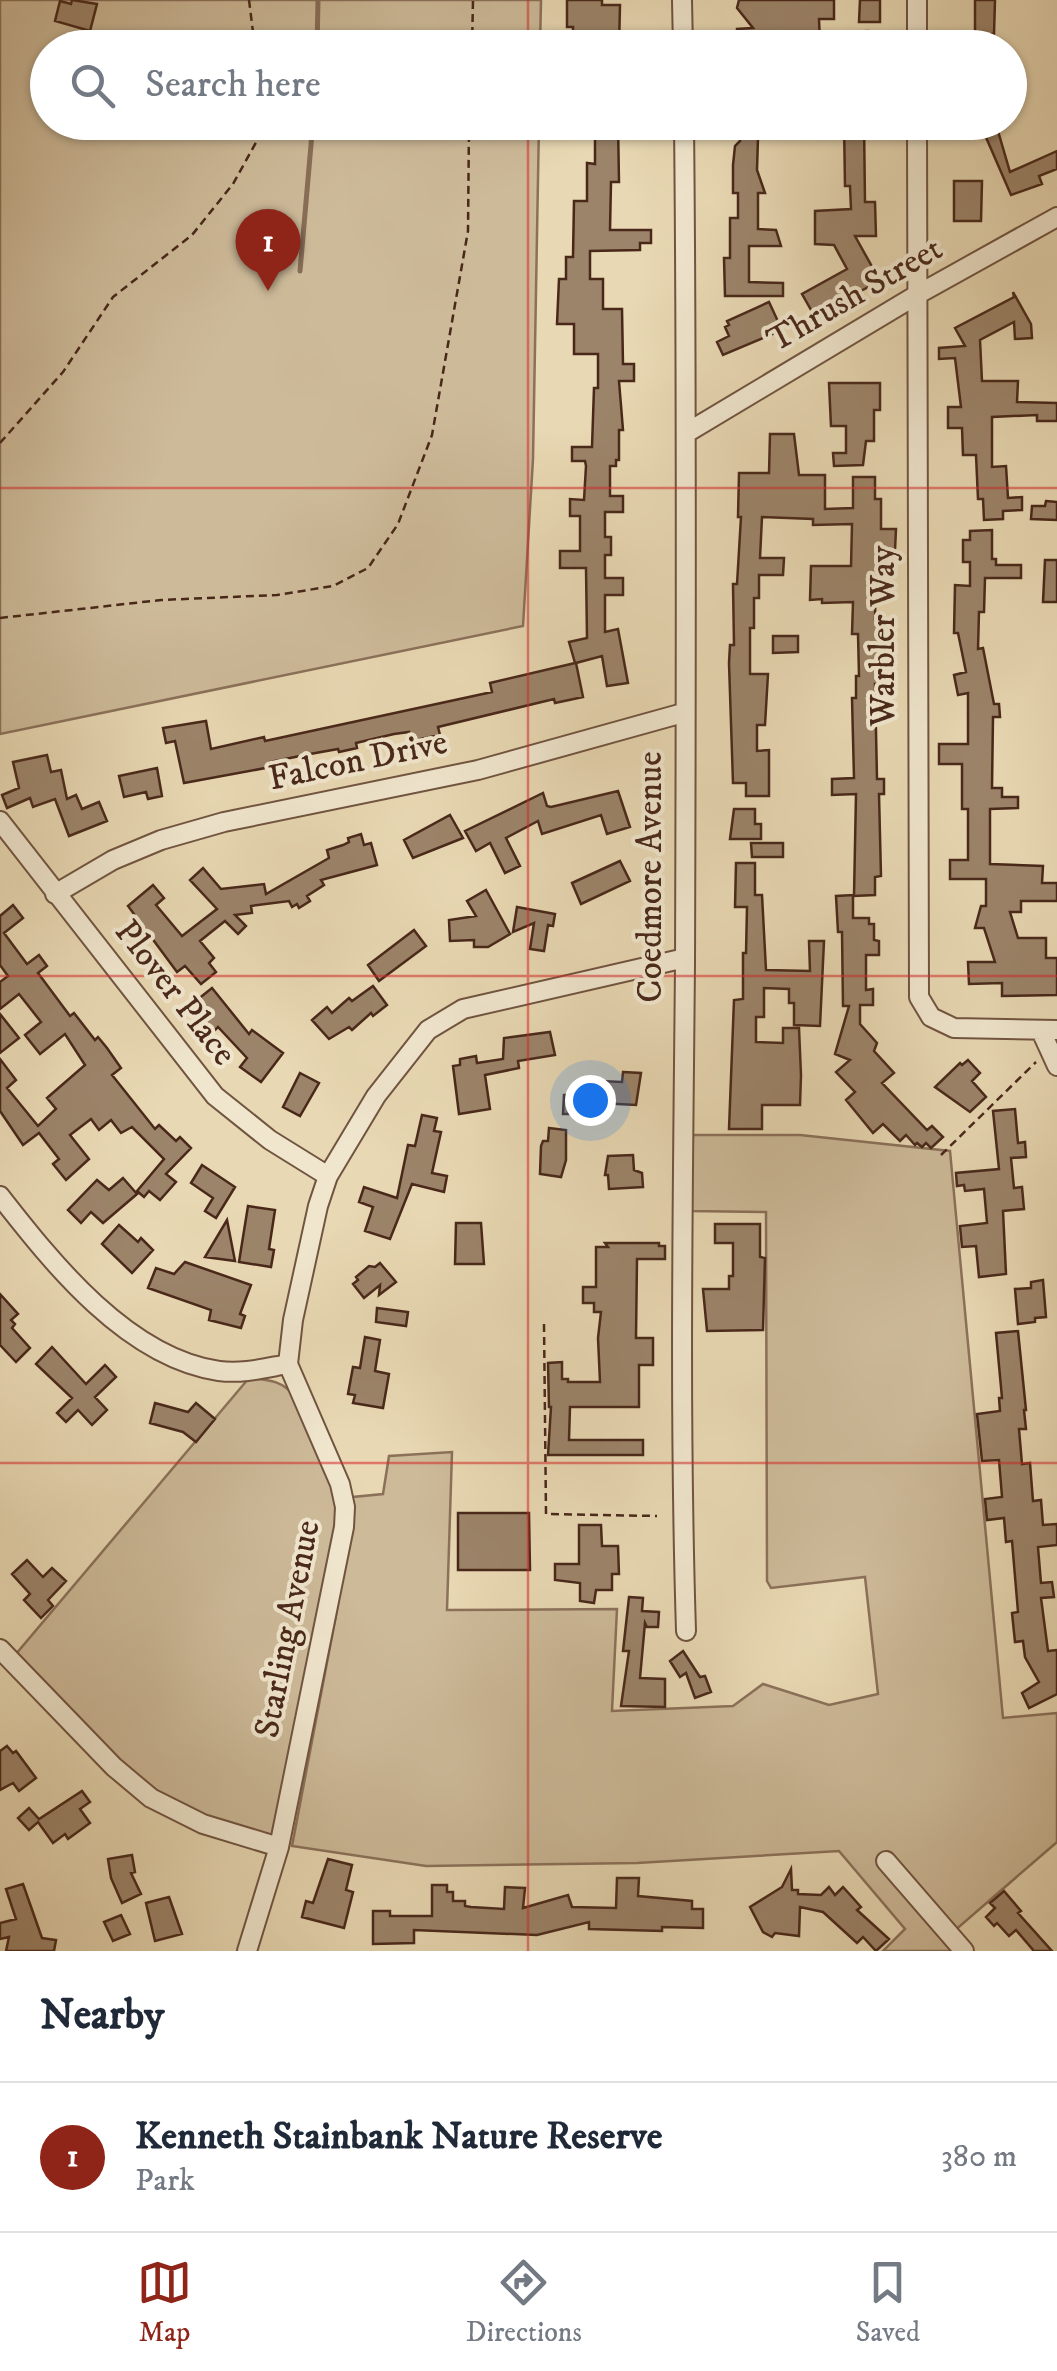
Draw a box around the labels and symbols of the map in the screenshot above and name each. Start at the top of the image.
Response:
pin: 1 [236,208,300,291]
street label: Thrush Street [760,227,950,363]
street label: Warbler Way [862,545,906,727]
street label: Falcon Drive [265,721,451,801]
street label: Coedmore Avenue [629,751,673,1003]
street label: Plover Place [104,911,246,1075]
your location [565,1075,616,1126]
street label: Starling Avenue [245,1517,331,1741]

